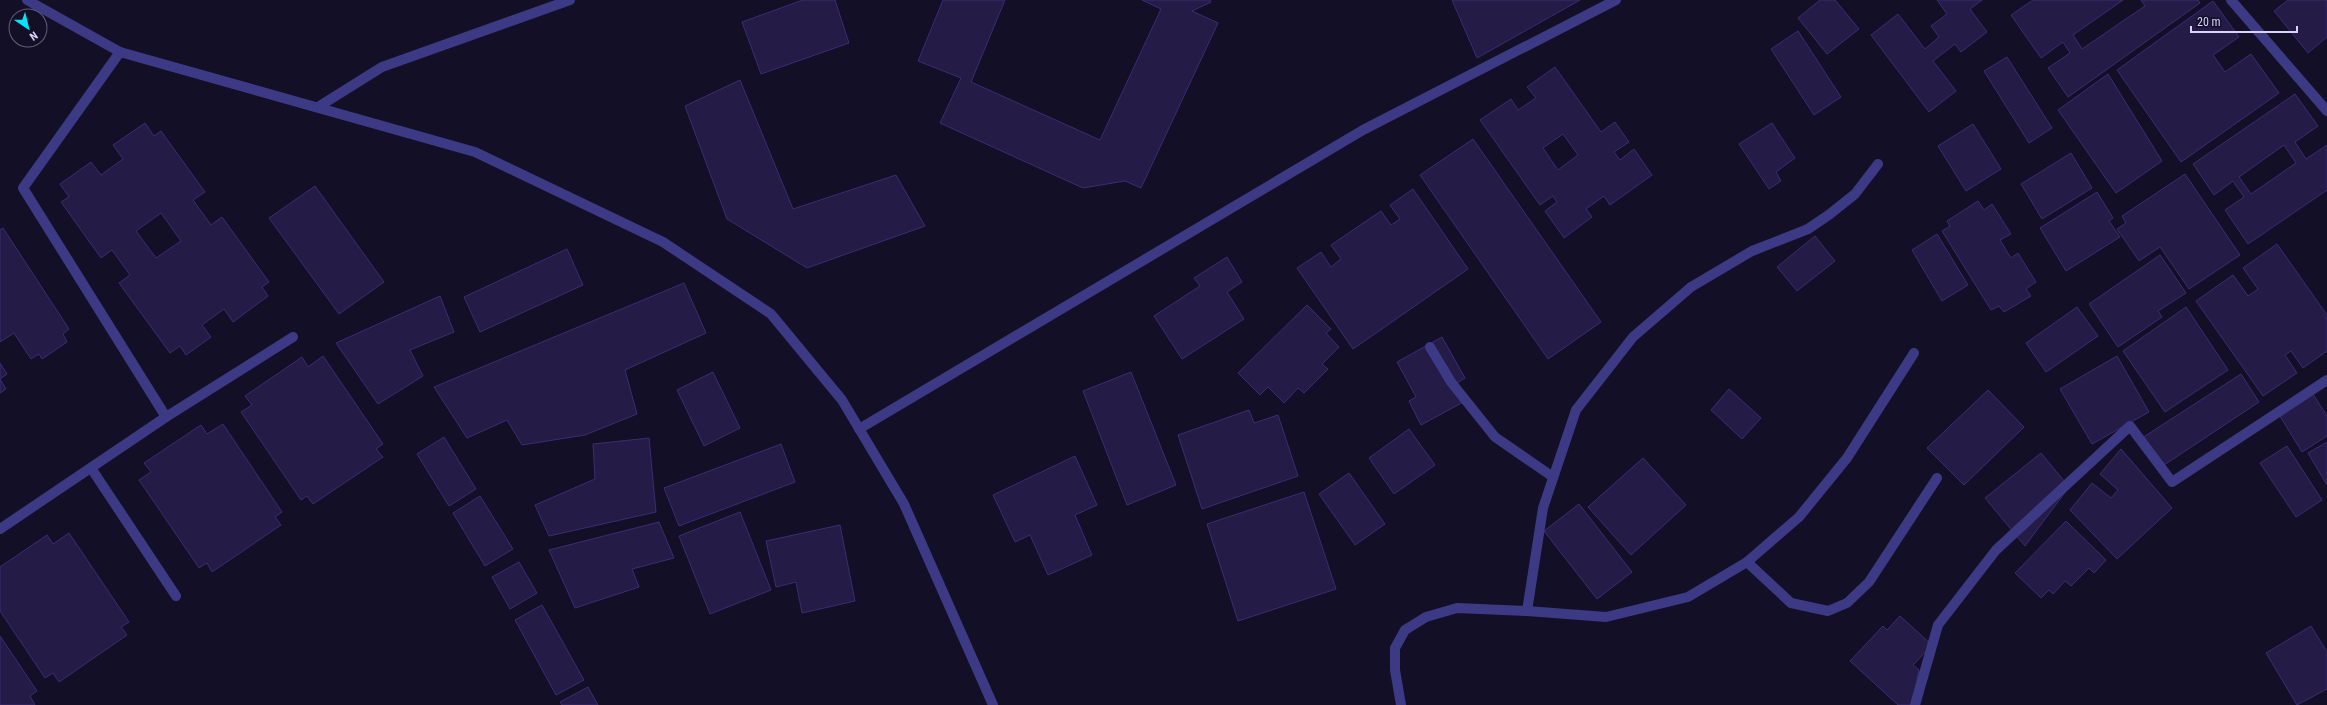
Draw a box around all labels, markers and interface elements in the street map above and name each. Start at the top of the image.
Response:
north arrow [8,8,48,48]
scale bar [2191,8,2297,34]
text: 20 m [2197,15,2221,29]
text: N [27,29,40,43]

